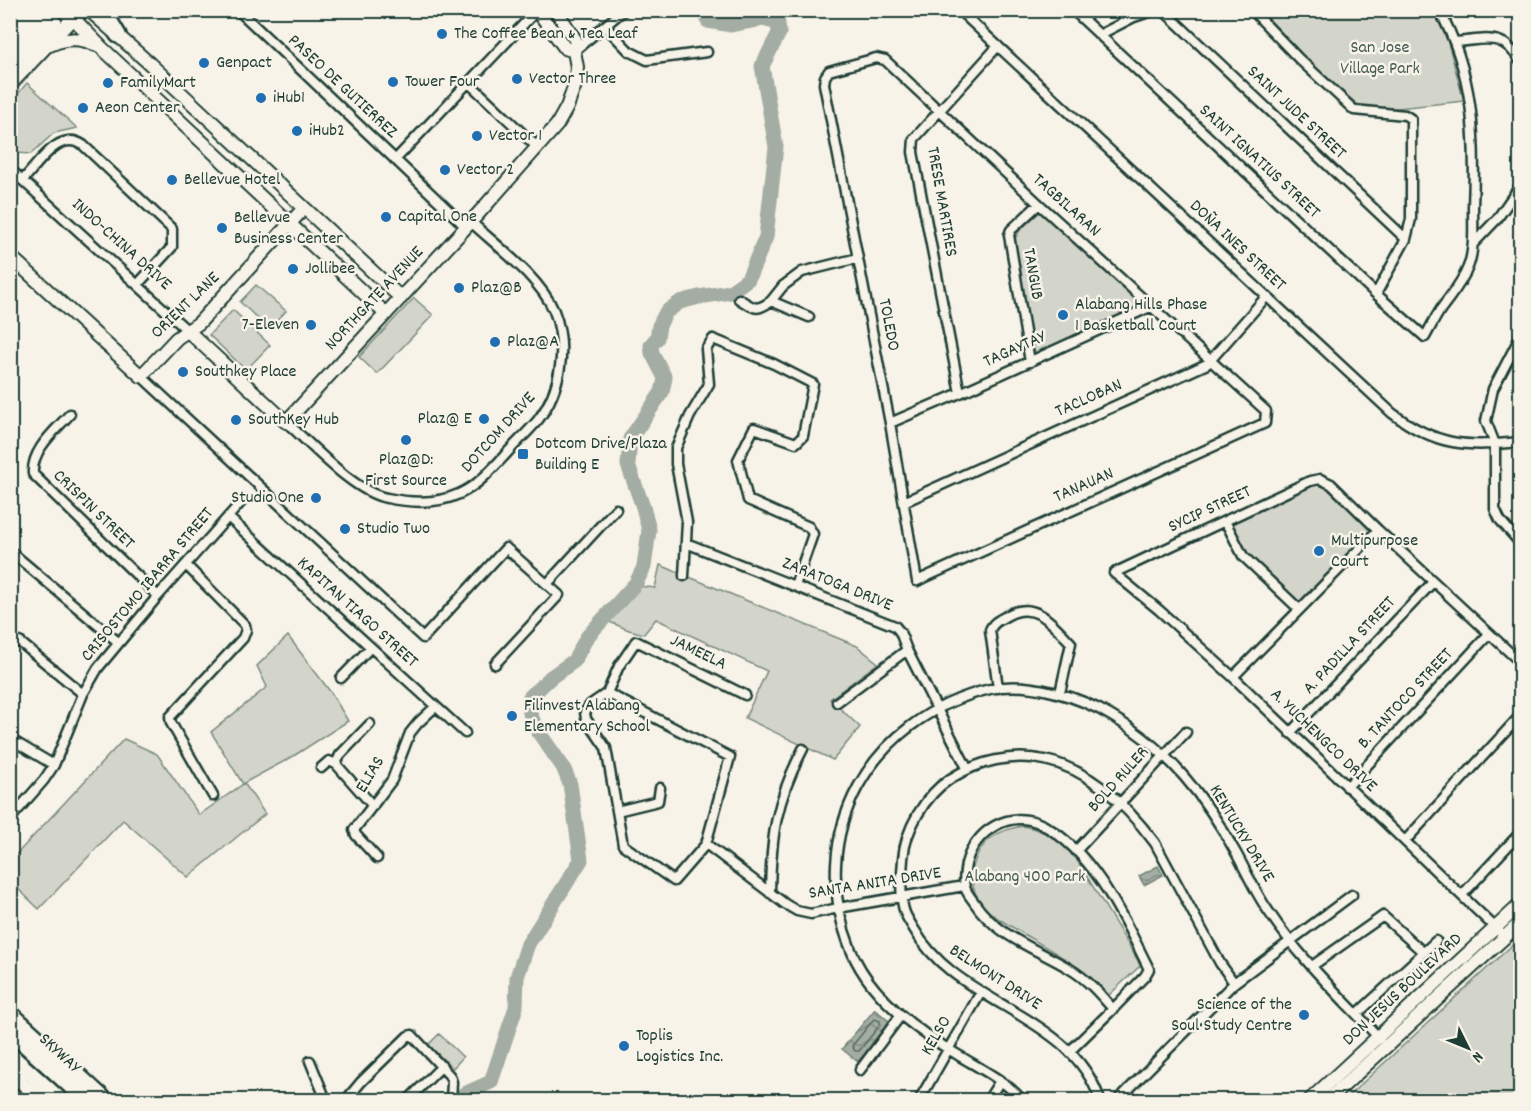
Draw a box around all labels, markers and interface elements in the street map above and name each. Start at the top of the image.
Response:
place label: The Coffee Bean & Tea Leaf [454,22,638,47]
marker: The Coffee Bean & Tea Leaf [435,27,449,41]
street label: PASEO DE GUTIERREZ [281,29,403,145]
park label: San Jose Village Park [1340,36,1420,82]
place label: Genpact [216,51,272,76]
marker: Genpact [197,56,211,70]
street label: SAINT JUDE STREET [1241,60,1351,166]
place label: Vector Three [529,67,616,92]
place label: Tower Four [405,70,480,95]
place label: FamilyMart [120,71,196,96]
marker: Vector Three [510,72,524,86]
marker: Tower Four [386,75,400,89]
marker: FamilyMart [101,76,115,90]
place label: iHub1 [273,86,305,111]
marker: iHub1 [254,91,268,105]
place label: Aeon Center [95,96,180,121]
street label: SAINT IGNATIUS STREET [1193,99,1325,225]
marker: Aeon Center [76,101,90,115]
place label: iHub2 [309,119,345,144]
marker: iHub2 [290,124,304,138]
place label: Vector 1 [489,124,542,149]
marker: Vector 1 [470,129,484,143]
street label: TRESE MARTIRES [919,145,963,259]
place label: Vector 2 [457,158,514,183]
marker: Vector 2 [438,163,452,177]
place label: Bellevue Hotel [184,168,281,193]
street label: TAGBILARAN [1026,168,1106,244]
marker: Bellevue Hotel [165,173,179,187]
street label: INDO-CHINA DRIVE [65,193,177,297]
street label: DOÑA INES STREET [1183,195,1291,297]
place label: Capital One [398,205,477,230]
place label: Bellevue Business Center [234,206,343,252]
marker: Capital One [379,210,393,224]
marker: Bellevue Business Center [215,221,229,235]
street label: NORTHGATE AVENUE [320,241,430,357]
street label: TANGUB [1015,246,1049,302]
place label: Jollibee [305,257,355,282]
marker: Jollibee [286,262,300,276]
street label: ORIENT LANE [146,267,226,345]
place label: Plaz@B [471,276,522,301]
marker: Plaz@B [452,281,466,295]
place label: Alabang Hills Phase 1 Basketball Court [1075,293,1207,339]
street label: TOLEDO [871,297,905,353]
marker: Alabang Hills Phase 1 Basketball Court [1056,308,1070,322]
place label: 7-Eleven [242,313,299,338]
marker: 7-Eleven [304,318,318,332]
street label: TAGAYTAY [980,325,1052,375]
place label: Plaz@A [507,330,559,355]
marker: Plaz@A [488,335,502,349]
place label: Southkey Place [195,360,296,385]
marker: Southkey Place [176,365,190,379]
street label: TACLOBAN [1052,373,1126,425]
street label: DOTCOM DRIVE [456,387,542,479]
place label: Plaz@ E [418,407,472,432]
place label: SouthKey Hub [248,408,339,433]
marker: Plaz@ E [477,412,491,426]
marker: SouthKey Hub [229,413,243,427]
place label: Dotcom Drive/Plaza Building E [535,432,667,478]
marker: Plaz@D: First Source [399,433,413,447]
marker: Dotcom Drive/Plaza Building E [516,447,530,461]
place label: Plaz@D: First Source [365,448,447,494]
street label: TANAUAN [1050,462,1118,510]
street label: CRISPIN STREET [46,464,140,556]
street label: SYCIP STREET [1164,480,1256,540]
place label: Studio One [231,486,304,511]
marker: Studio One [309,491,323,505]
street label: CRISOSTOMO IBARRA STREET [76,502,220,668]
place label: Studio Two [357,517,430,542]
marker: Studio Two [338,522,352,536]
place label: Multipurpose Court [1331,529,1418,575]
marker: Multipurpose Court [1312,544,1326,558]
street label: ZARATOGA DRIVE [778,551,896,619]
street label: KAPITAN TIAGO STREET [291,552,423,674]
street label: A. PADILLA STREET [1298,591,1402,701]
street label: JAMEELA [665,629,731,678]
street label: B. TANTOCO STREET [1353,643,1459,755]
street label: A. YUCHENGCO DRIVE [1264,683,1382,799]
place label: Filinvest Alabang Elementary School [524,694,651,740]
marker: Filinvest Alabang Elementary School [505,709,519,723]
street label: BOLD RULER [1082,741,1156,819]
street label: ELIAS [350,752,392,798]
street label: KENTUCKY DRIVE [1202,781,1280,887]
street label: SANTA ANITA DRIVE [807,861,943,907]
park label: Alabang 400 Park [965,865,1086,890]
street label: DON JESUS BOULEVARD [1338,928,1468,1052]
street label: BELMONT DRIVE [944,939,1046,1017]
place label: Science of the Soul Study Centre [1171,993,1292,1039]
marker: Science of the Soul Study Centre [1297,1008,1311,1022]
street label: KELSO [916,1012,958,1060]
north arrow [1438,1018,1498,1078]
place label: Toplis Logistics Inc. [636,1024,723,1070]
street label: SKYWAY [32,1028,87,1081]
marker: Toplis Logistics Inc. [617,1039,631,1053]
text: N [1466,1046,1488,1067]

